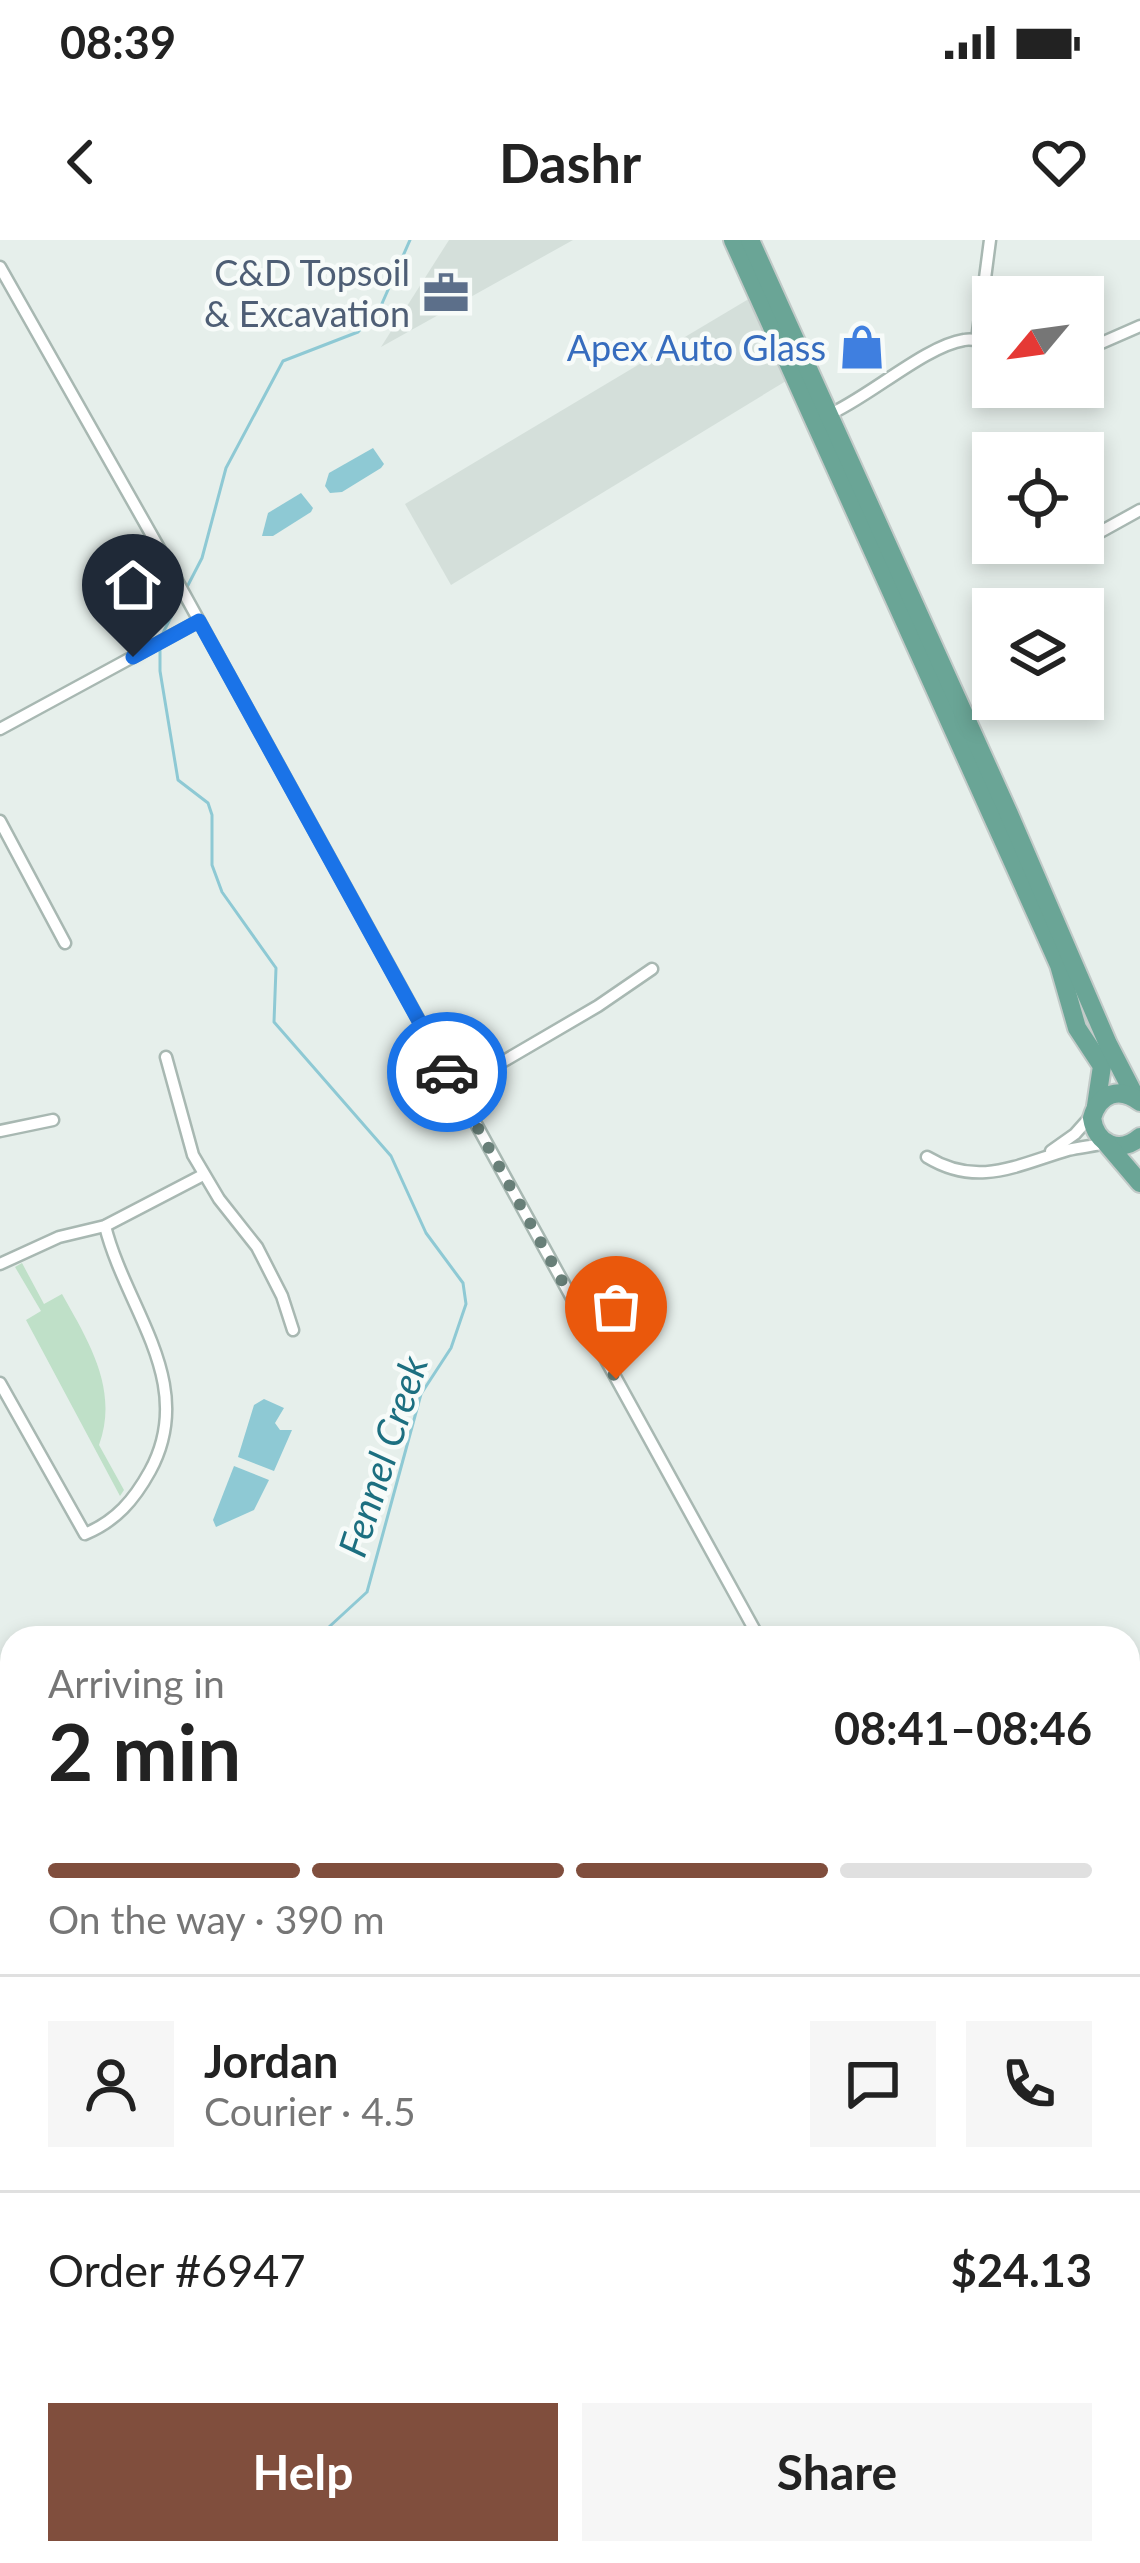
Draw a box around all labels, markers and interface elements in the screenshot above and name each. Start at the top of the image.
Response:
text: 08:39 [60,15,176,69]
icon: back [48,129,114,195]
icon: heart [1026,129,1092,195]
text: Dashr [499,130,641,195]
place label: C&D Topsoil & Excavation [204,250,410,335]
office icon: C&D Topsoil & Excavation [421,268,471,318]
north arrow [972,276,1104,408]
map controls [972,276,1104,720]
shop icon: Apex Auto Glass [837,322,887,372]
place label: Apex Auto Glass [567,325,826,369]
button: locate [972,432,1104,564]
pin [82,534,184,657]
icon: home [100,552,166,618]
button: layers [972,588,1104,720]
courier [387,1012,507,1132]
icon: car [414,1039,480,1105]
pin [565,1256,667,1379]
icon: bag [583,1274,649,1340]
water label: Fennel Creek [328,1350,436,1562]
text: Arriving in [48,1660,225,1706]
text: 08:41–08:46 [834,1701,1092,1755]
text: 2 min [48,1704,241,1798]
text: On the way · 390 m [48,1896,385,1942]
button: person [48,2021,174,2147]
button: chat [810,2021,936,2147]
button: phone [966,2021,1092,2147]
text: Jordan [204,2034,338,2088]
text: Courier · 4.5 [204,2088,416,2134]
text: Order #6947 [48,2243,306,2297]
text: $24.13 [951,2243,1092,2297]
button: Help [48,2403,558,2541]
button: Share [582,2403,1092,2541]

